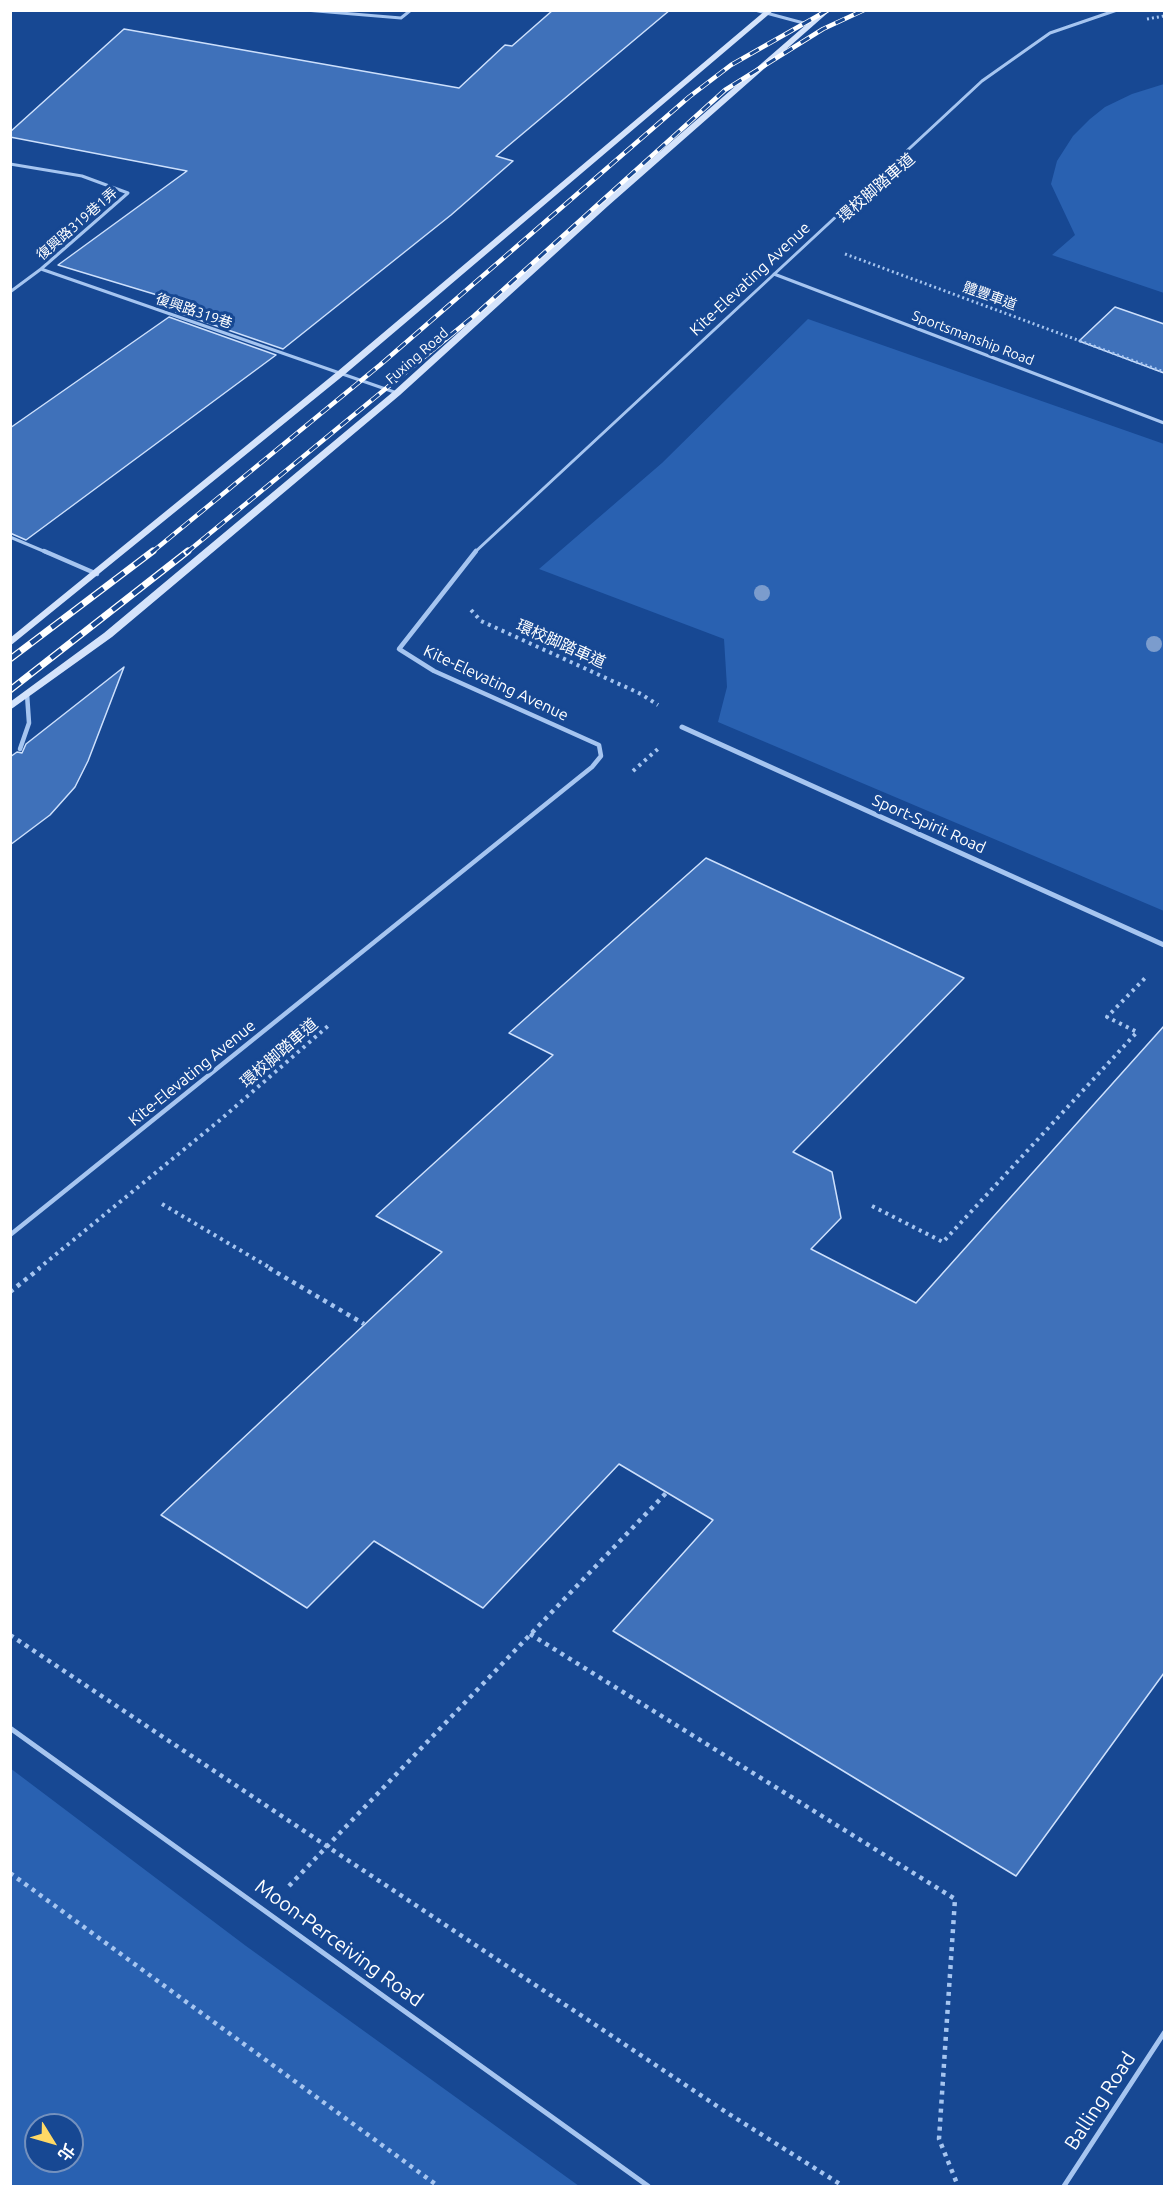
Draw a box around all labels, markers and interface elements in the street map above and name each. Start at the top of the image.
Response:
street label: 環校脚踏車道 [833,149,919,227]
street label: 復興路319巷1弄 [33,184,121,264]
street label: Kite-Elevating Avenue [686,218,814,340]
street label: 體豐車道 [961,279,1019,313]
street label: 復興路319巷 [154,290,234,332]
street label: Sportsmanship Road [910,307,1036,369]
street label: Fuxing Road [382,324,452,388]
street label: 環校脚踏車道 [513,616,609,672]
street label: Kite-Elevating Avenue [420,641,572,725]
street label: Sport-Spirit Road [869,790,989,858]
street label: 環校脚踏車道 [236,1014,322,1092]
street label: Kite-Elevating Avenue [125,1016,259,1130]
street label: Moon-Perceiving Road [250,1874,428,2012]
street label: Balling Road [1059,2048,1141,2154]
north arrow [24,2113,84,2173]
text: 北 [55,2141,79,2164]

